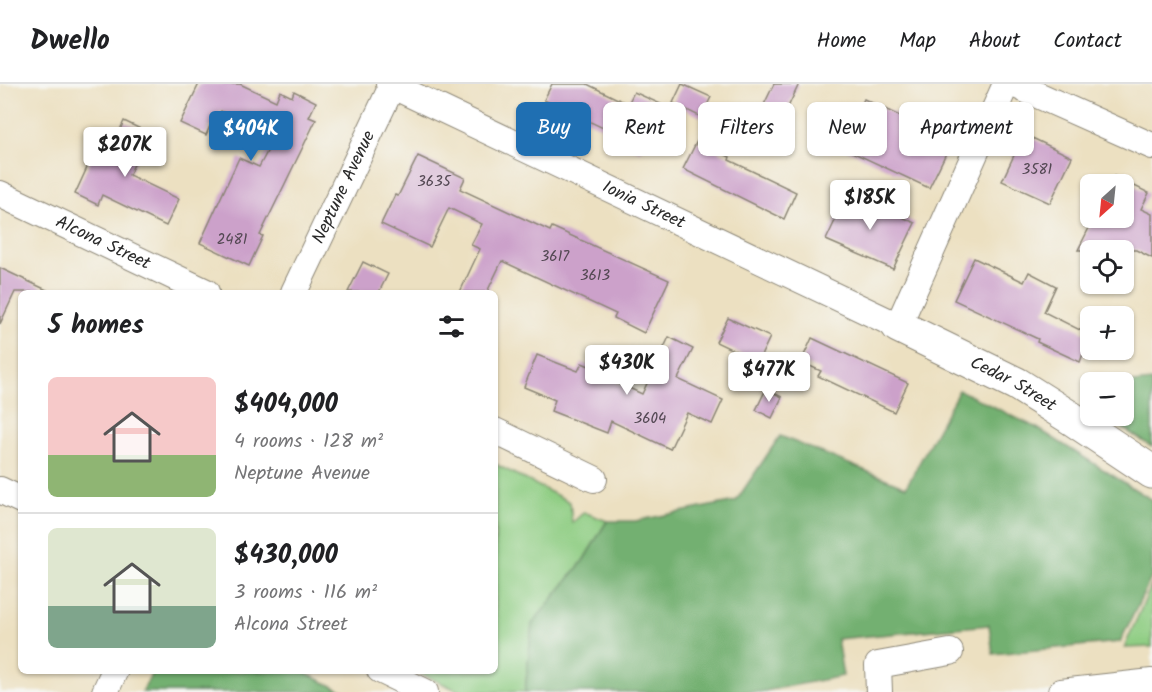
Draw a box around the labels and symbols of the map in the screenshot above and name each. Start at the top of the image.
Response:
pin: $404K [209,111,293,162]
street label: Neptune Avenue [304,126,383,249]
pin: $207K [83,127,167,178]
house number: 3581 [1022,158,1052,182]
house number: 3635 [417,170,452,194]
street label: Ionia Street [597,173,691,238]
north arrow [1080,174,1134,228]
pin: $185K [828,180,912,231]
street label: Alcona Street [50,208,156,279]
house number: 2481 [217,228,248,252]
house number: 3617 [541,245,570,269]
house number: 3613 [580,264,611,288]
pin: $430K [585,345,669,396]
street label: Cedar Street [965,349,1063,420]
pin: $477K [727,352,811,403]
house number: 3604 [634,407,666,431]

